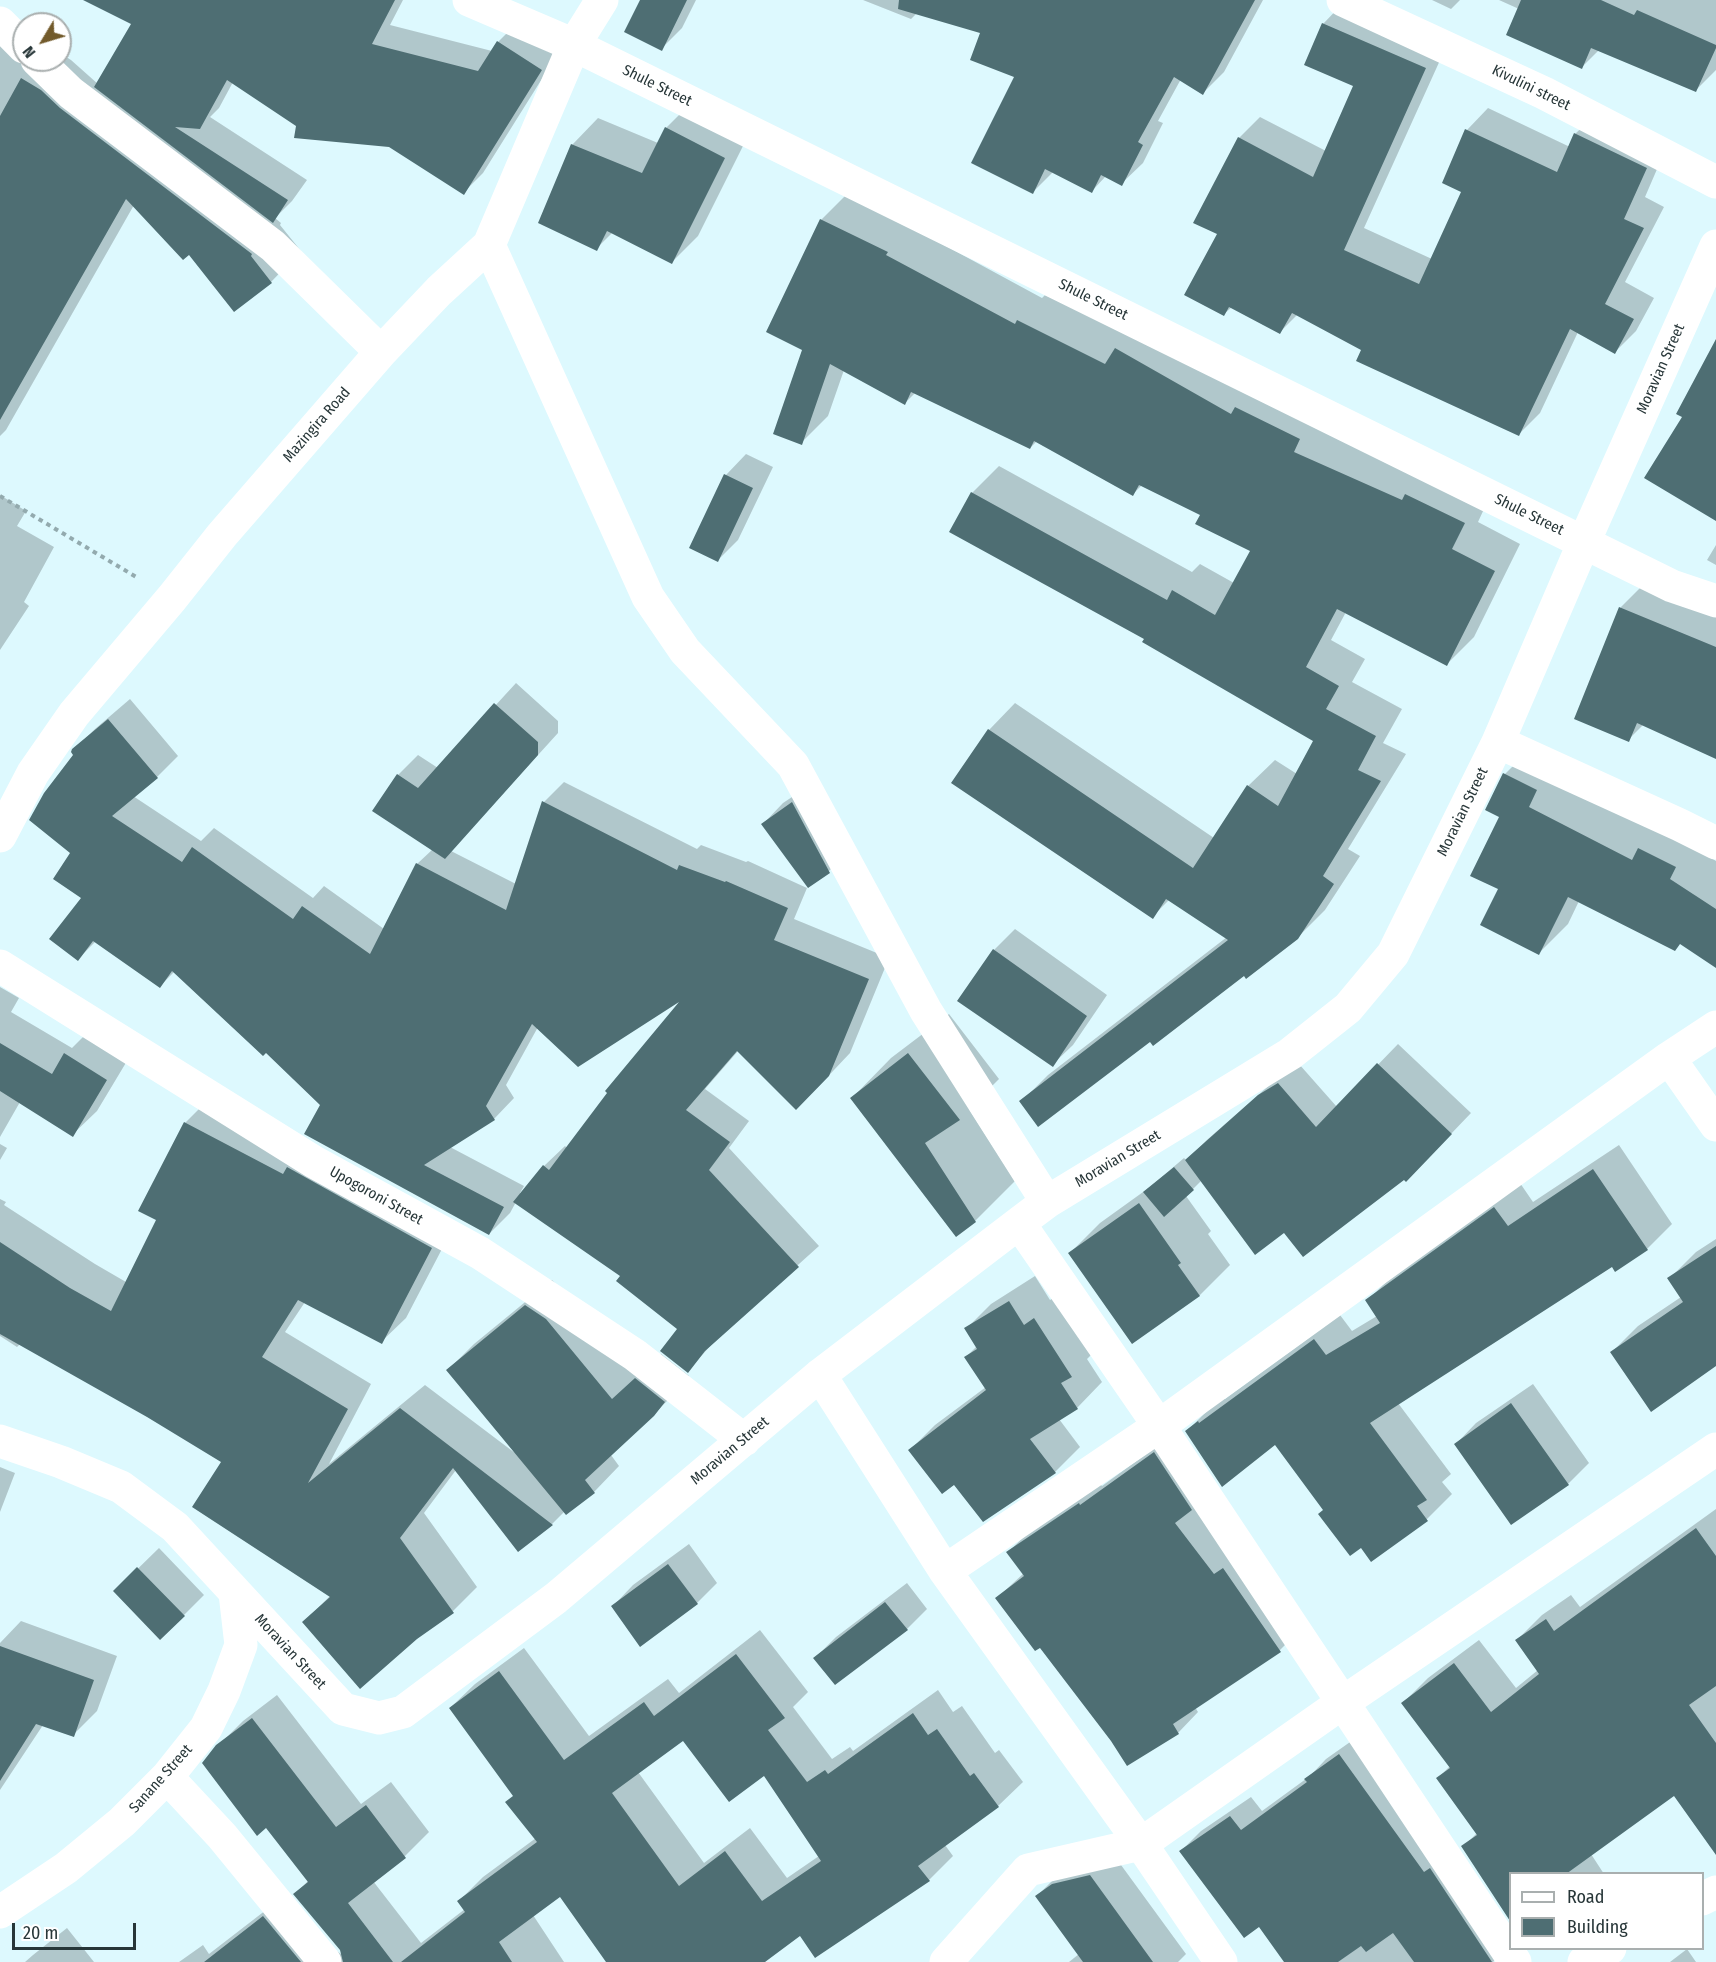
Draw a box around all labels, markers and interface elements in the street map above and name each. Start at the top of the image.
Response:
north arrow [12,12,72,72]
text: N [19,43,39,62]
street label: Shule Street [619,61,695,111]
street label: Kivulini street [1489,61,1573,115]
street label: Shule Street [1055,275,1131,325]
street label: Moravian Street [1633,321,1689,417]
street label: Mazingira Road [280,384,354,466]
street label: Shule Street [1491,490,1567,540]
street label: Moravian Street [1434,765,1492,859]
street label: Moravian Street [1072,1126,1164,1192]
street label: Upogoroni Street [326,1163,426,1229]
street label: Moravian Street [687,1413,773,1489]
street label: Moravian Street [250,1611,330,1693]
street label: Sanane Street [126,1741,196,1817]
legend [1509,1872,1704,1950]
text: Road [1567,1886,1604,1908]
scale bar [15,1911,140,1949]
text: Building [1567,1916,1628,1938]
text: 20 m [23,1922,58,1944]

